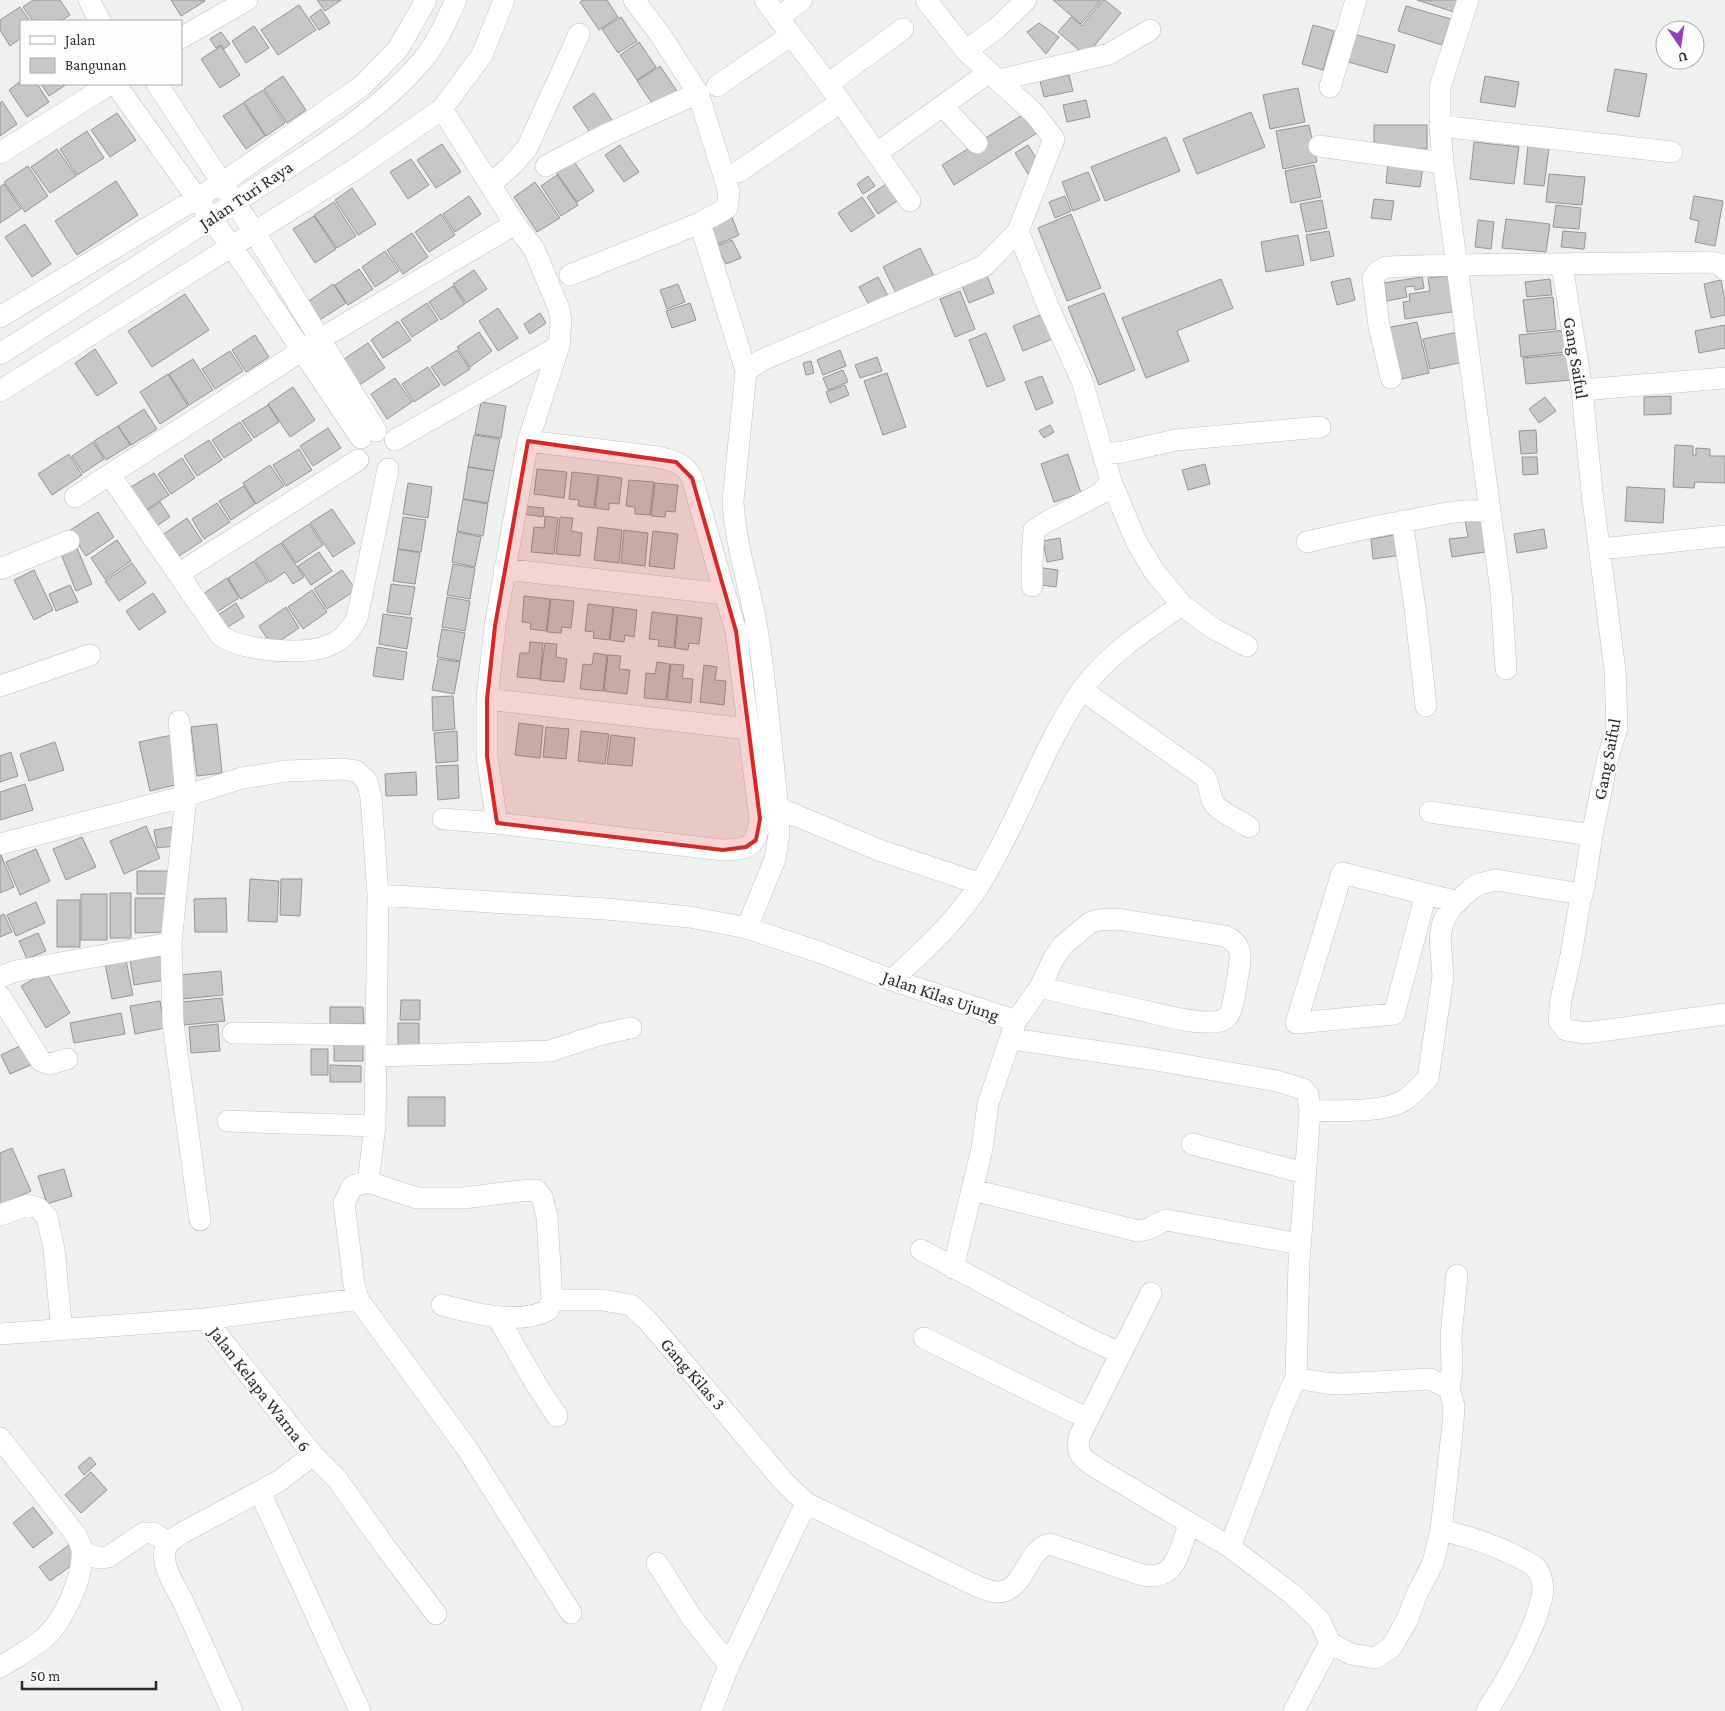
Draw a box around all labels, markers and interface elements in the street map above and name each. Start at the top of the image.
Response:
legend [20,20,182,85]
north arrow [1655,20,1705,70]
text: Jalan [63,32,95,49]
text: U [1676,49,1689,67]
text: Bangunan [65,57,126,74]
street label: Jalan Turi Raya [194,156,296,235]
street label: Gang Saiful [1560,316,1592,401]
street label: Gang Saiful [1589,716,1625,801]
street label: Jalan Kilas Ujung [878,966,1002,1026]
street label: Jalan Kelapa Warna 6 [204,1321,315,1455]
street label: Gang Kilas 3 [656,1334,730,1414]
scale bar [22,1658,156,1690]
text: 50 m [30,1668,60,1684]

